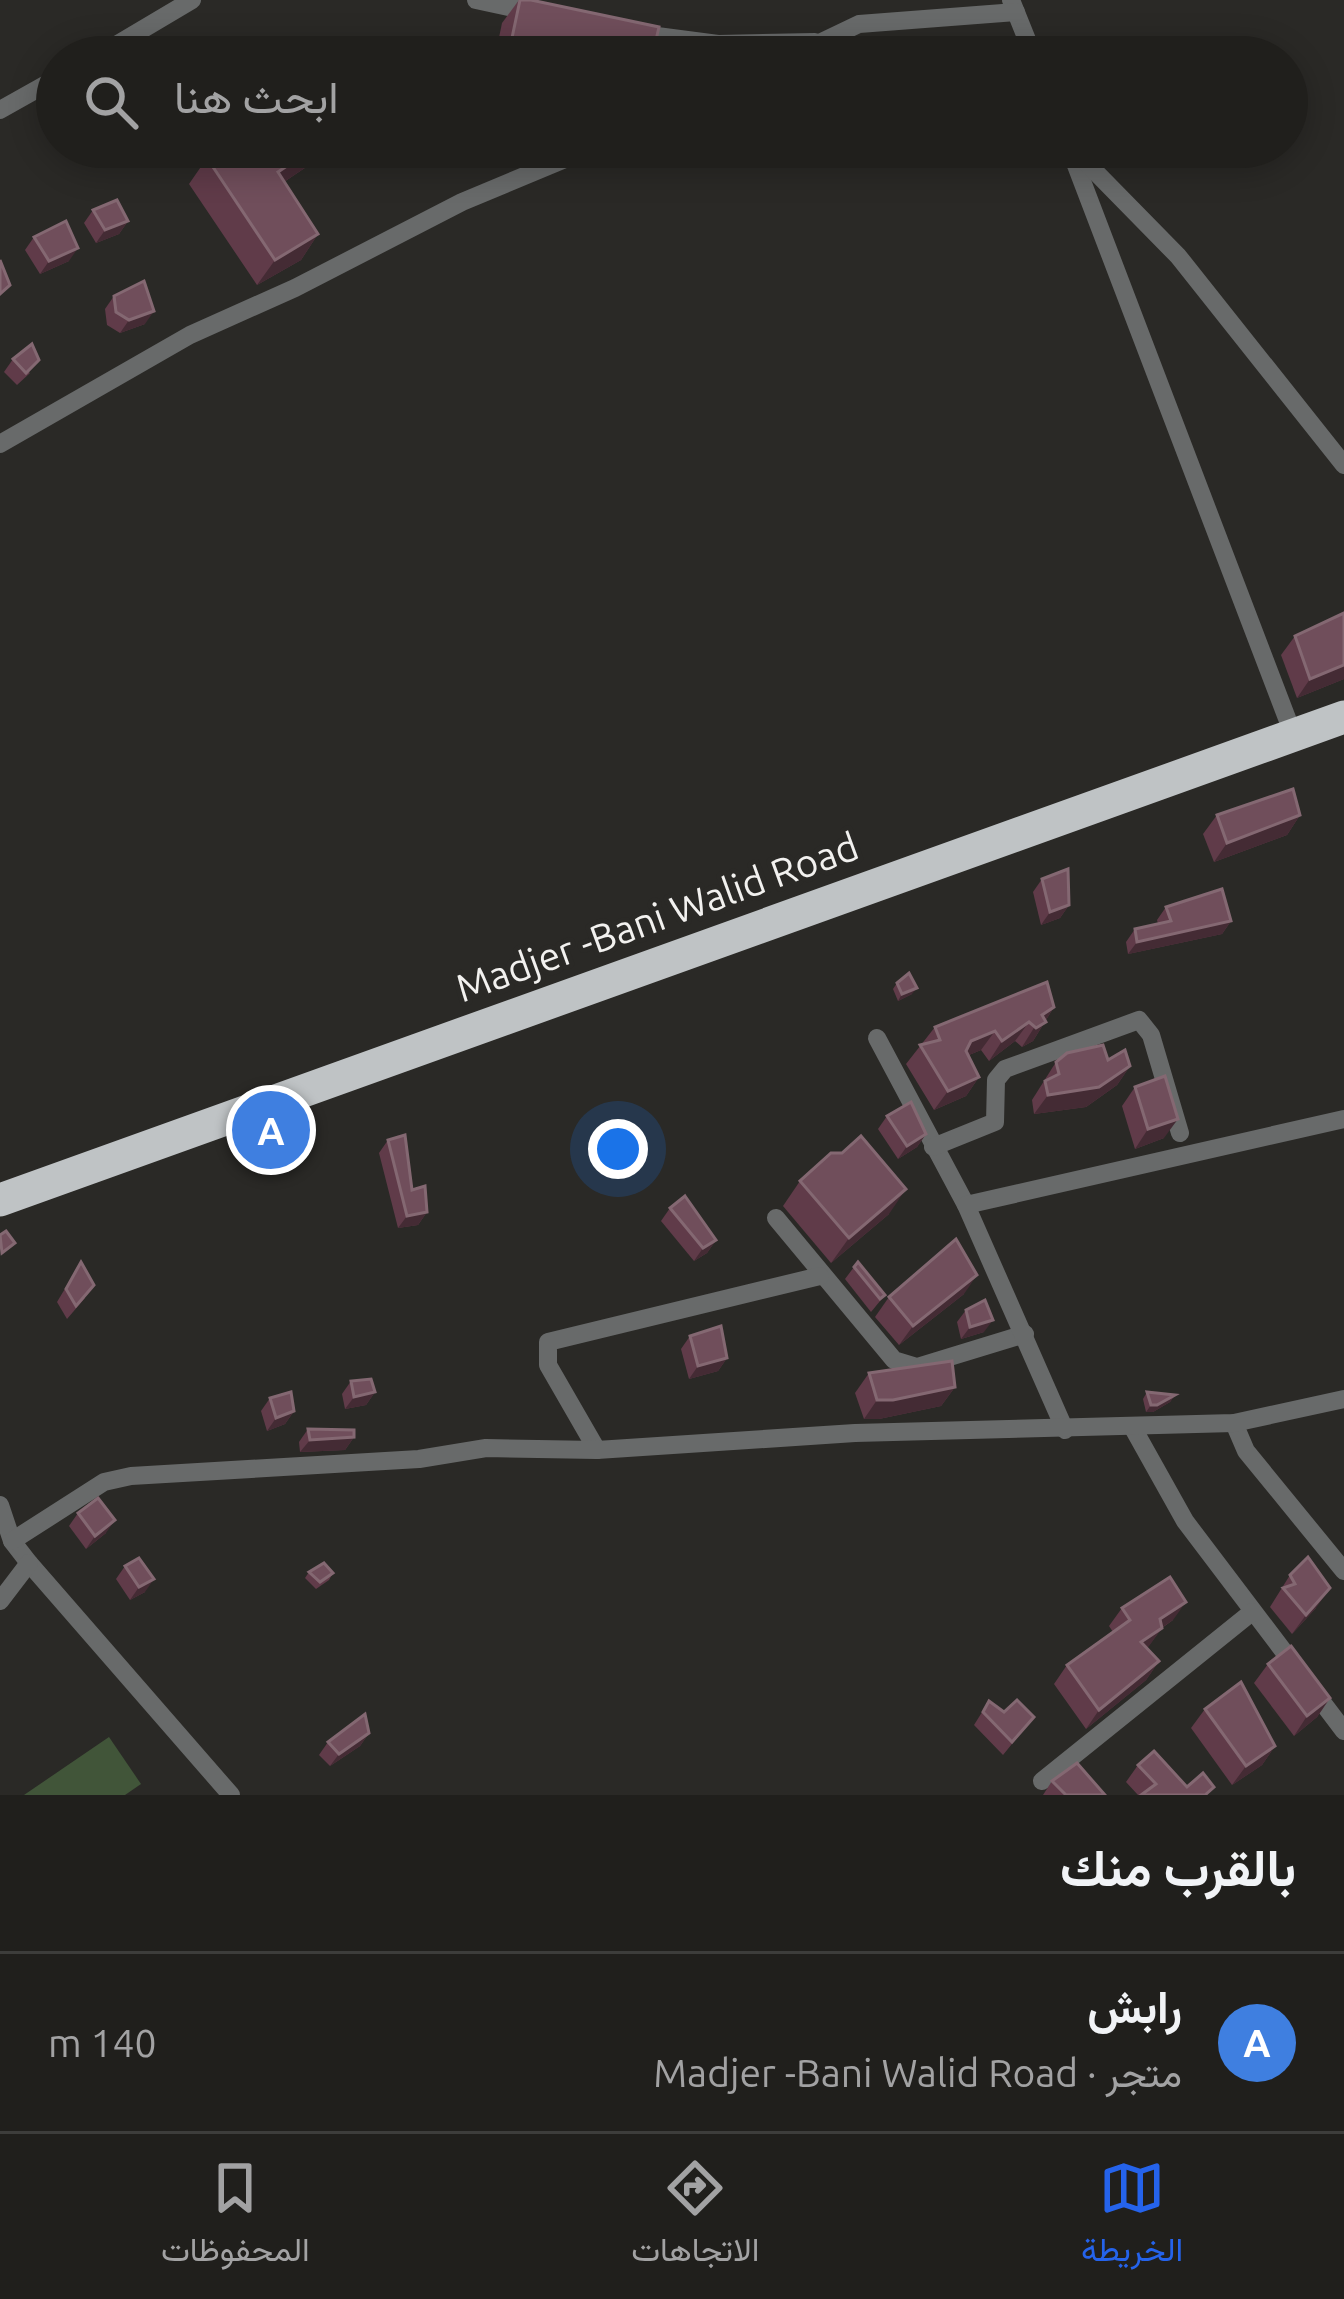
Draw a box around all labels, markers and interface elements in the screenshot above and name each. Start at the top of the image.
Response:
search box [36,36,1308,168]
icon: search [78,69,144,135]
text: ابحث هنا [174,71,339,122]
street label: Madjer -Bani Walid Road [450,824,864,1009]
pin: A [232,1085,310,1175]
your location [588,1119,648,1179]
text: بالقرب منك [1060,1838,1296,1896]
text: رابش [1087,1981,1182,2032]
text: 140 m [48,2021,157,2064]
text: A [1243,2021,1271,2064]
text: متجر · Madjer -Bani Walid Road [653,2051,1182,2094]
tab: المحفوظات [161,2155,310,2279]
tab: الاتجاهات [631,2155,759,2279]
tab: الخريطة [1081,2155,1183,2279]

